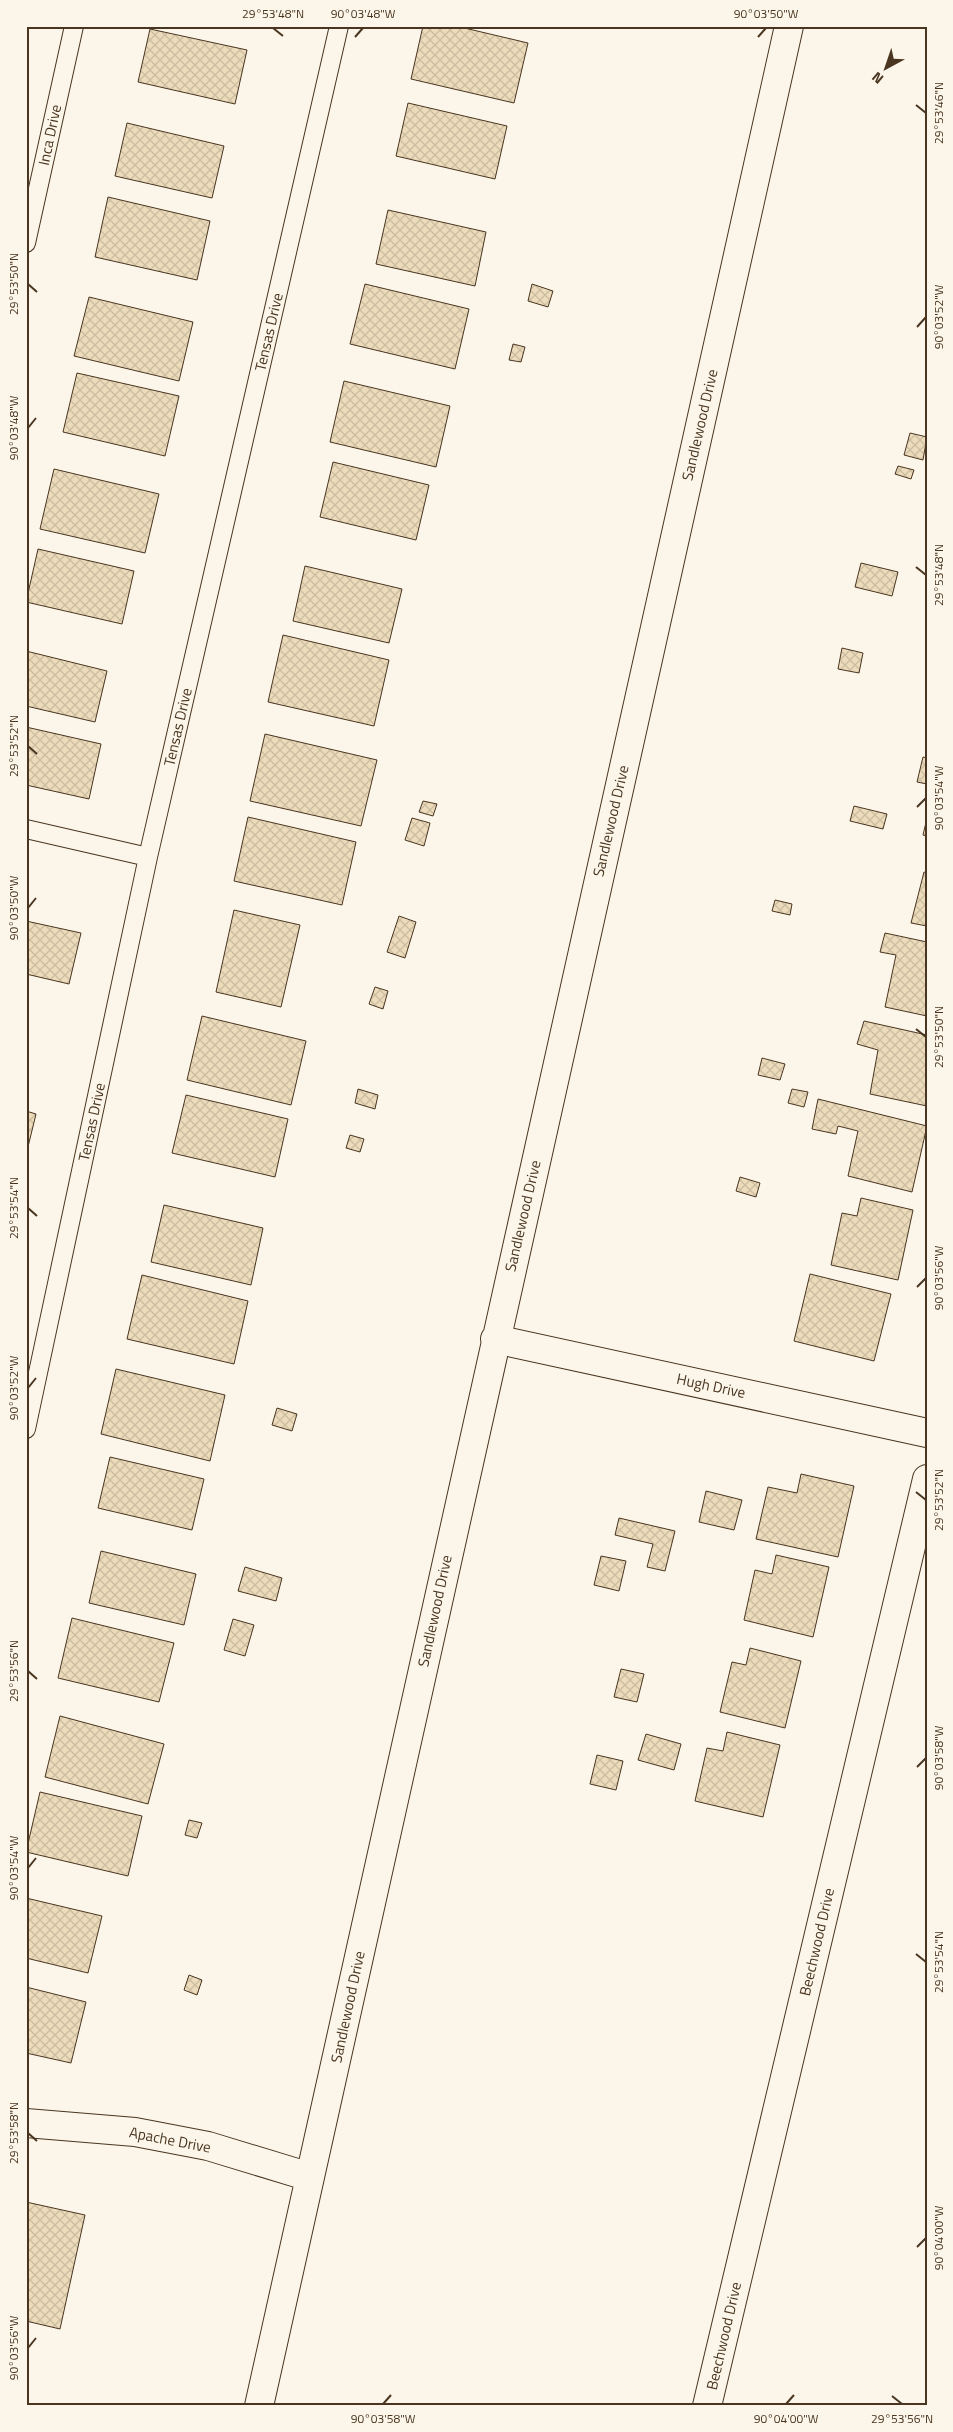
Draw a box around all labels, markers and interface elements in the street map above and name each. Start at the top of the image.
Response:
text: 29°53'48"N [242,4,304,23]
text: 90°03'48"W [331,4,396,23]
text: 90°03'50"W [734,4,799,23]
north arrow [860,42,910,92]
text: N [867,67,888,90]
text: 29°53'46"N [929,82,948,144]
street label: Inca Drive [32,102,67,168]
text: 29°53'50"N [4,253,23,315]
text: 90°03'52"W [929,284,948,349]
street label: Tensas Drive [248,290,289,373]
street label: Sandlewood Drive [676,367,724,483]
text: 90°03'48"W [4,395,23,460]
text: 29°53'48"N [929,544,948,606]
street label: Tensas Drive [157,685,198,768]
text: 29°53'52"N [4,715,23,777]
street label: Sandlewood Drive [587,763,635,879]
text: 90°03'54"W [929,765,948,830]
text: 90°03'50"W [4,875,23,940]
text: 29°53'50"N [929,1006,948,1068]
street label: Tensas Drive [72,1081,111,1163]
street label: Sandlewood Drive [499,1158,547,1274]
text: 29°53'54"N [4,1177,23,1239]
text: 90°03'56"W [929,1245,948,1310]
text: 90°03'52"W [4,1355,23,1420]
street label: Hugh Drive [674,1367,748,1404]
text: 29°53'52"N [929,1469,948,1531]
street label: Sandlewood Drive [411,1553,458,1669]
text: 29°53'56"N [4,1640,23,1702]
text: 90°03'58"W [929,1725,948,1790]
text: 90°03'54"W [4,1835,23,1900]
street label: Beechwood Drive [793,1886,840,1998]
text: 29°53'54"N [929,1931,948,1993]
street label: Sandlewood Drive [324,1949,371,2065]
text: 29°53'58"N [4,2102,23,2164]
street label: Apache Drive [127,2120,213,2159]
text: 90°04'00"W [929,2205,948,2270]
street label: Beechwood Drive [700,2280,747,2392]
text: 90°03'56"W [4,2315,23,2380]
text: 90°03'58"W [351,2409,416,2428]
text: 90°04'00"W [754,2409,819,2428]
text: 29°53'56"N [871,2409,933,2428]

